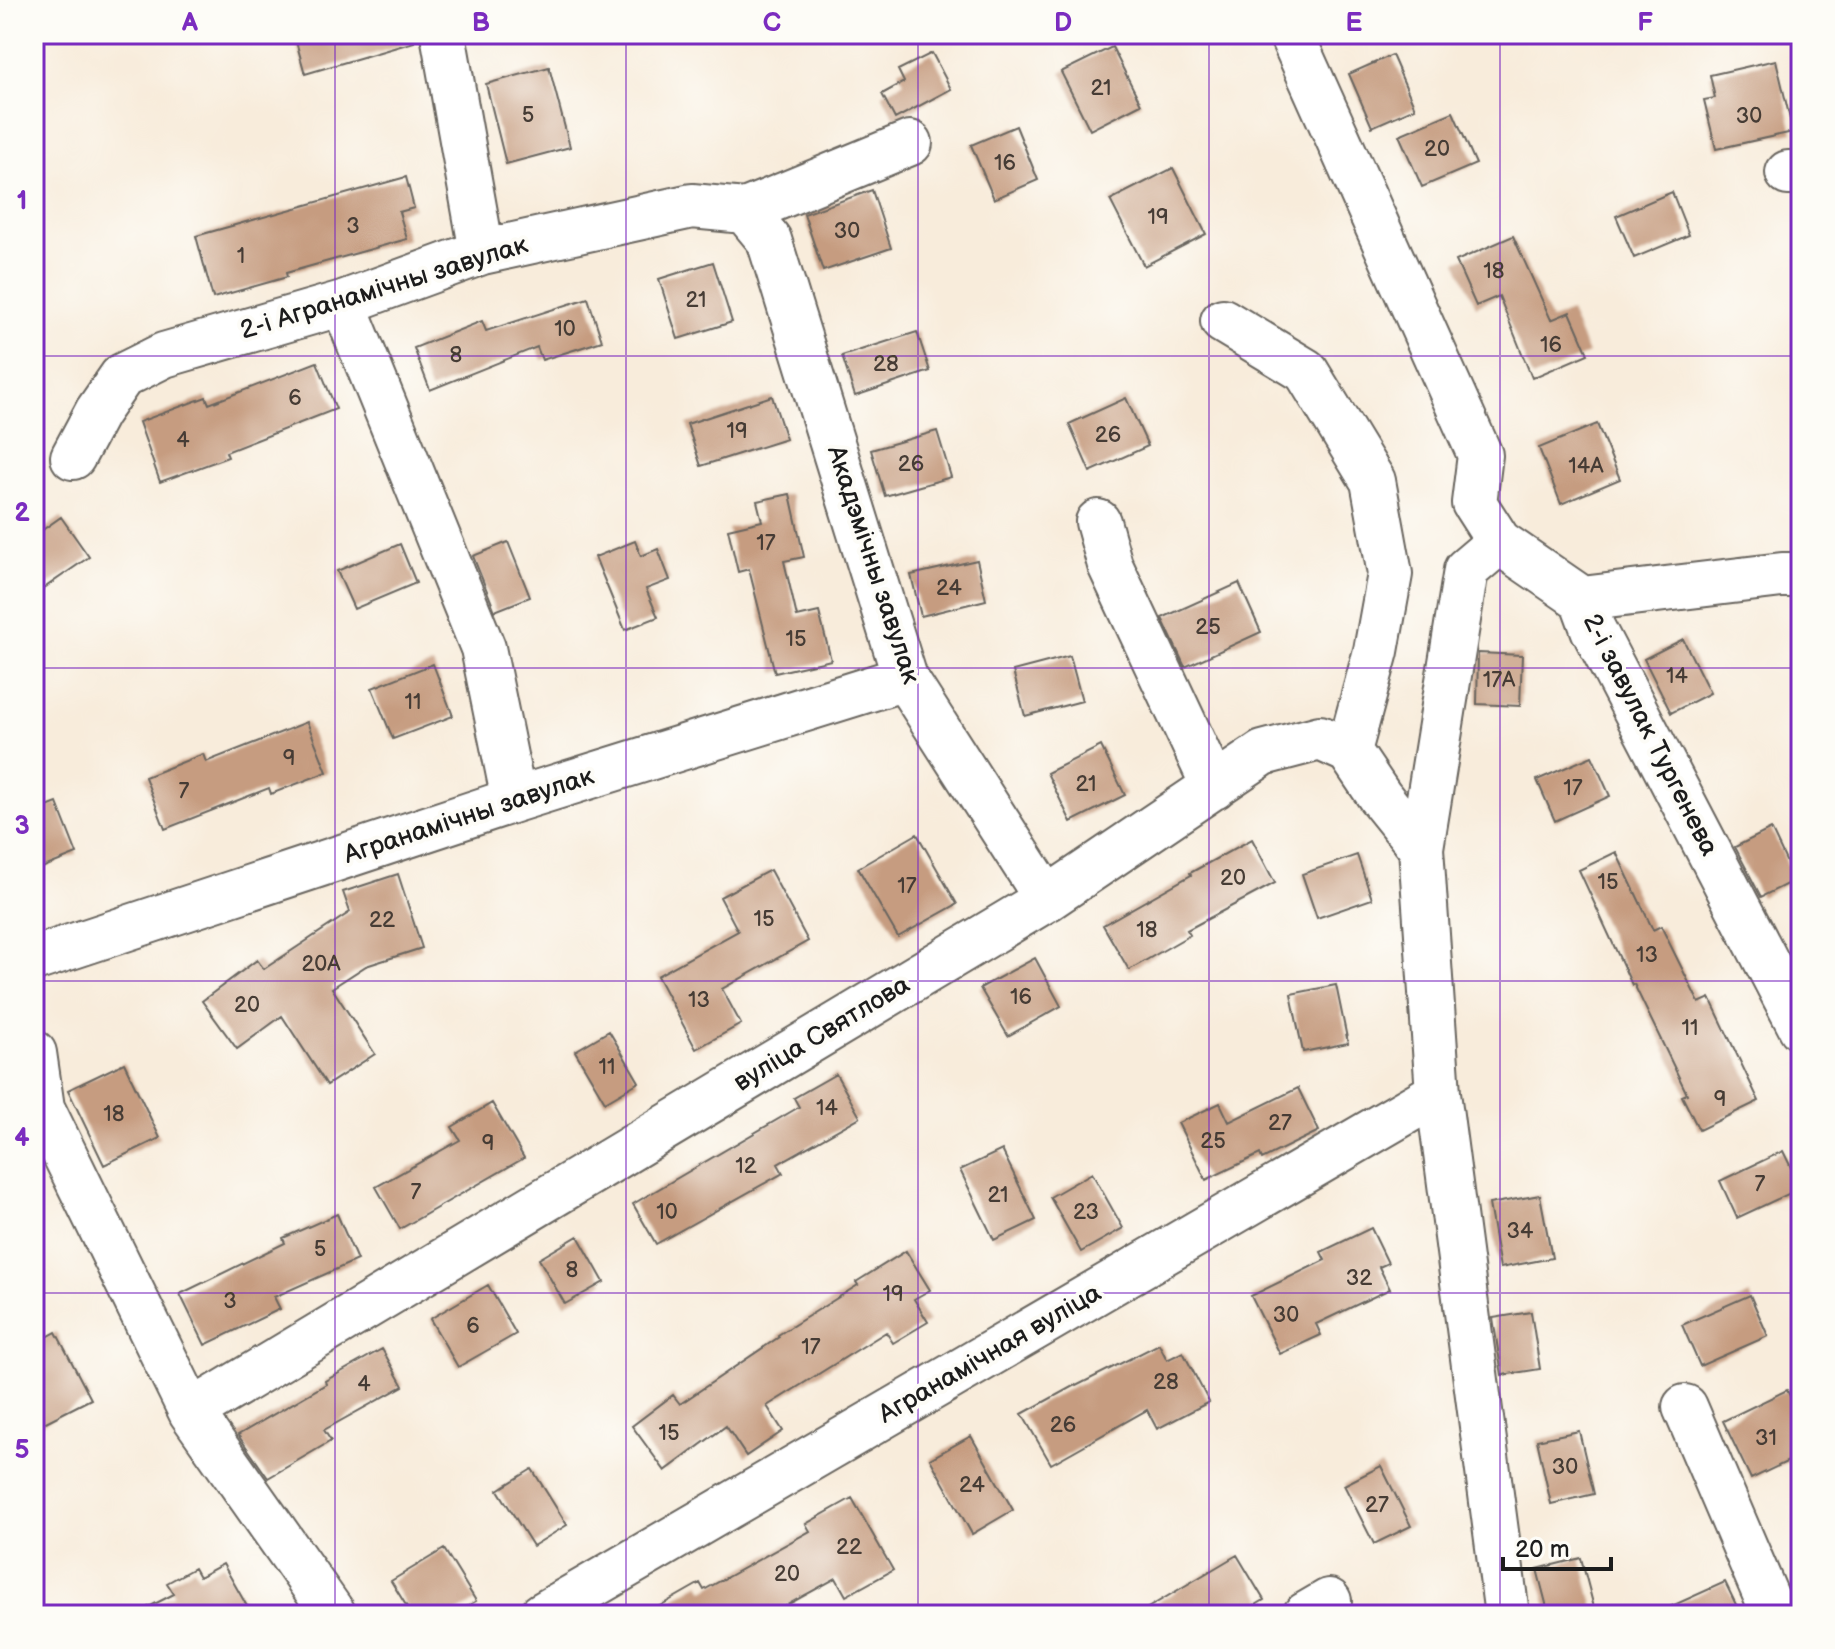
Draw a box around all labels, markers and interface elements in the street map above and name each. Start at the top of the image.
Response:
text: A [181,8,198,39]
text: B [472,8,490,39]
text: C [763,8,781,39]
text: D [1054,8,1072,39]
text: E [1346,8,1363,39]
text: F [1637,8,1653,39]
house number: 21 [1090,75,1112,102]
house number: 5 [522,102,534,129]
house number: 30 [1736,103,1762,130]
house number: 20 [1424,136,1450,163]
house number: 16 [994,150,1016,177]
text: 1 [17,186,27,217]
house number: 19 [1147,204,1169,231]
house number: 3 [346,213,360,240]
house number: 30 [834,218,860,245]
street label: 2-і Агранамічны завулак [236,229,532,347]
house number: 1 [237,243,245,270]
house number: 18 [1483,258,1505,285]
house number: 21 [685,287,707,314]
house number: 10 [554,316,576,343]
house number: 16 [1540,332,1562,359]
house number: 8 [450,342,462,369]
house number: 28 [873,351,899,378]
house number: 6 [288,385,302,412]
house number: 19 [726,418,748,445]
house number: 26 [1095,422,1121,449]
house number: 4 [176,427,190,454]
street label: Акадэмічны завулак [820,441,926,688]
house number: 26 [898,451,924,478]
house number: 14А [1568,453,1604,480]
text: 2 [14,498,30,529]
house number: 17 [756,530,776,557]
house number: 24 [936,575,963,602]
street label: 2-і завулак Тургенева [1576,609,1724,861]
house number: 25 [1195,614,1221,641]
house number: 15 [785,626,807,653]
house number: 14 [1666,663,1689,690]
house number: 17А [1483,667,1516,694]
house number: 11 [404,689,422,716]
house number: 9 [283,745,295,772]
street label: Агранамічны завулак [339,761,598,871]
house number: 21 [1075,771,1097,798]
house number: 17 [1563,775,1583,802]
house number: 7 [179,778,190,805]
text: 3 [14,811,30,842]
house number: 20 [1220,865,1246,892]
house number: 15 [1597,869,1619,896]
house number: 17 [897,873,917,900]
house number: 15 [753,906,775,933]
house number: 22 [369,907,395,934]
house number: 18 [1136,917,1158,944]
house number: 13 [1636,942,1658,969]
house number: 20А [301,951,341,978]
street label: вуліца Святлова [729,969,915,1099]
house number: 16 [1010,984,1032,1011]
house number: 13 [688,987,710,1014]
house number: 20 [234,992,260,1019]
house number: 11 [1681,1015,1699,1042]
house number: 11 [598,1054,616,1081]
house number: 9 [1714,1086,1726,1113]
house number: 14 [816,1095,839,1122]
house number: 18 [103,1101,125,1128]
house number: 27 [1268,1110,1292,1137]
text: 4 [14,1123,30,1154]
house number: 25 [1200,1128,1226,1155]
house number: 9 [482,1130,494,1157]
house number: 12 [735,1153,757,1180]
house number: 7 [1755,1171,1766,1198]
house number: 7 [411,1179,422,1206]
house number: 21 [987,1182,1009,1209]
house number: 10 [656,1199,678,1226]
house number: 23 [1073,1199,1099,1226]
house number: 34 [1507,1218,1534,1245]
house number: 5 [314,1236,326,1263]
house number: 8 [566,1257,578,1284]
house number: 32 [1346,1265,1372,1292]
street label: Агранамічная вуліца [872,1278,1107,1431]
house number: 19 [882,1281,904,1308]
house number: 3 [223,1288,237,1315]
house number: 30 [1273,1302,1299,1329]
house number: 6 [466,1313,480,1340]
house number: 17 [801,1334,821,1361]
house number: 28 [1153,1369,1179,1396]
house number: 4 [357,1371,371,1398]
house number: 26 [1050,1412,1076,1439]
house number: 15 [658,1420,680,1447]
house number: 31 [1755,1425,1777,1452]
text: 5 [14,1435,30,1466]
house number: 30 [1552,1454,1578,1481]
house number: 24 [959,1472,986,1499]
house number: 27 [1365,1492,1389,1519]
scale bar [1503,1521,1611,1571]
house number: 22 [836,1534,862,1561]
text: 20 m [1515,1535,1570,1564]
house number: 20 [774,1561,800,1588]

